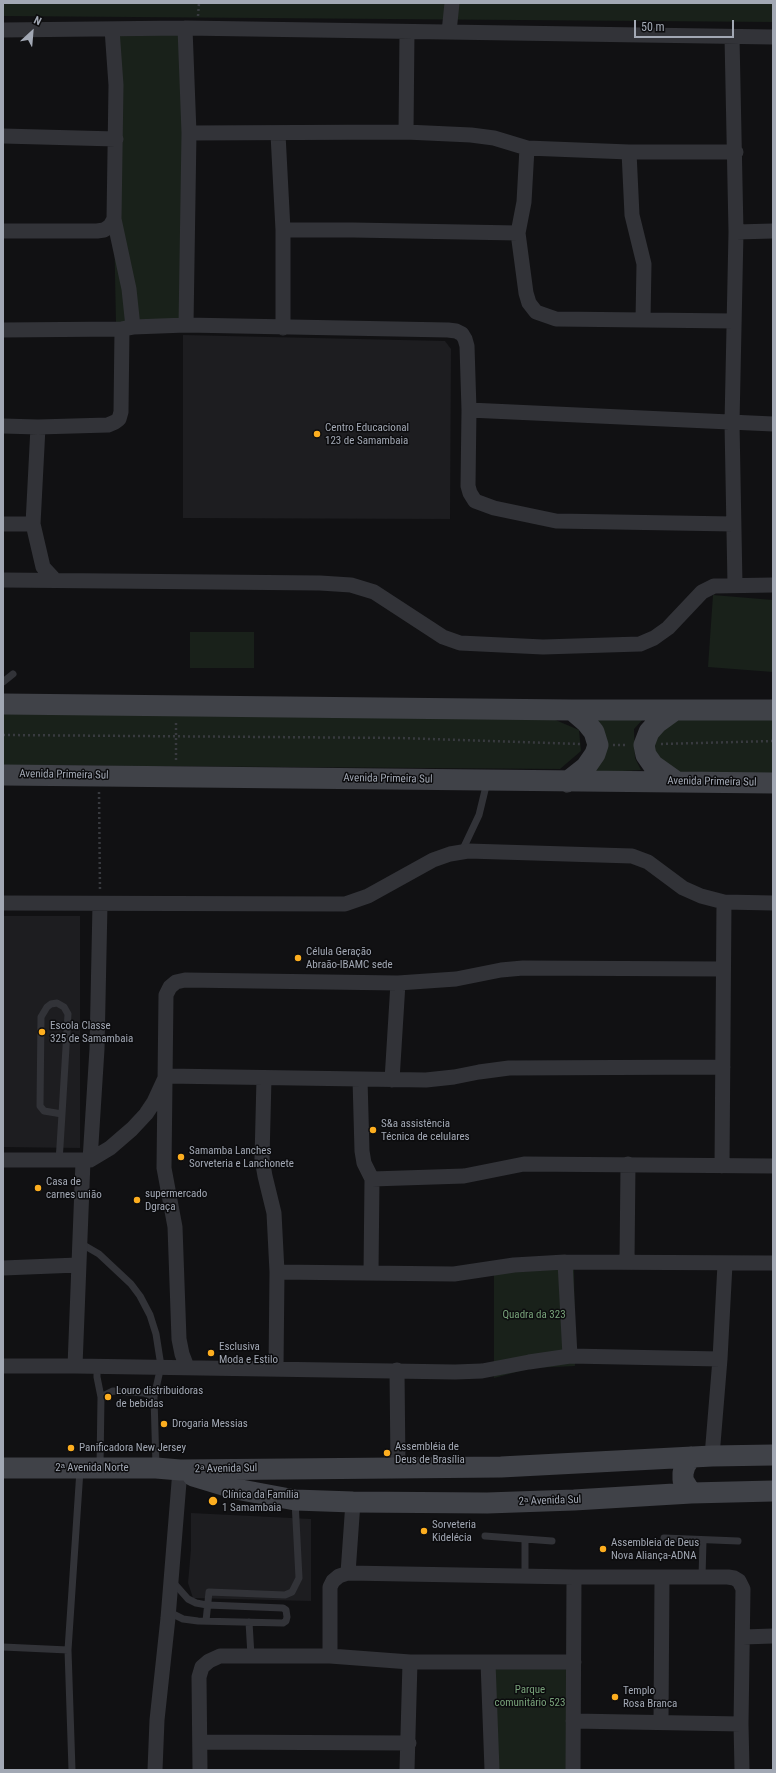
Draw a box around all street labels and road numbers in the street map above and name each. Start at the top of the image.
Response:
street label: Avenida Primeira Sul [19,768,109,782]
street label: Avenida Primeira Sul [343,772,433,786]
street label: Avenida Primeira Sul [667,775,757,789]
street label: 2ᵃ Avenida Norte [55,1461,129,1475]
street label: 2ᵃ Avenida Sul [195,1462,257,1476]
street label: 2ᵃ Avenida Sul [519,1493,581,1509]

